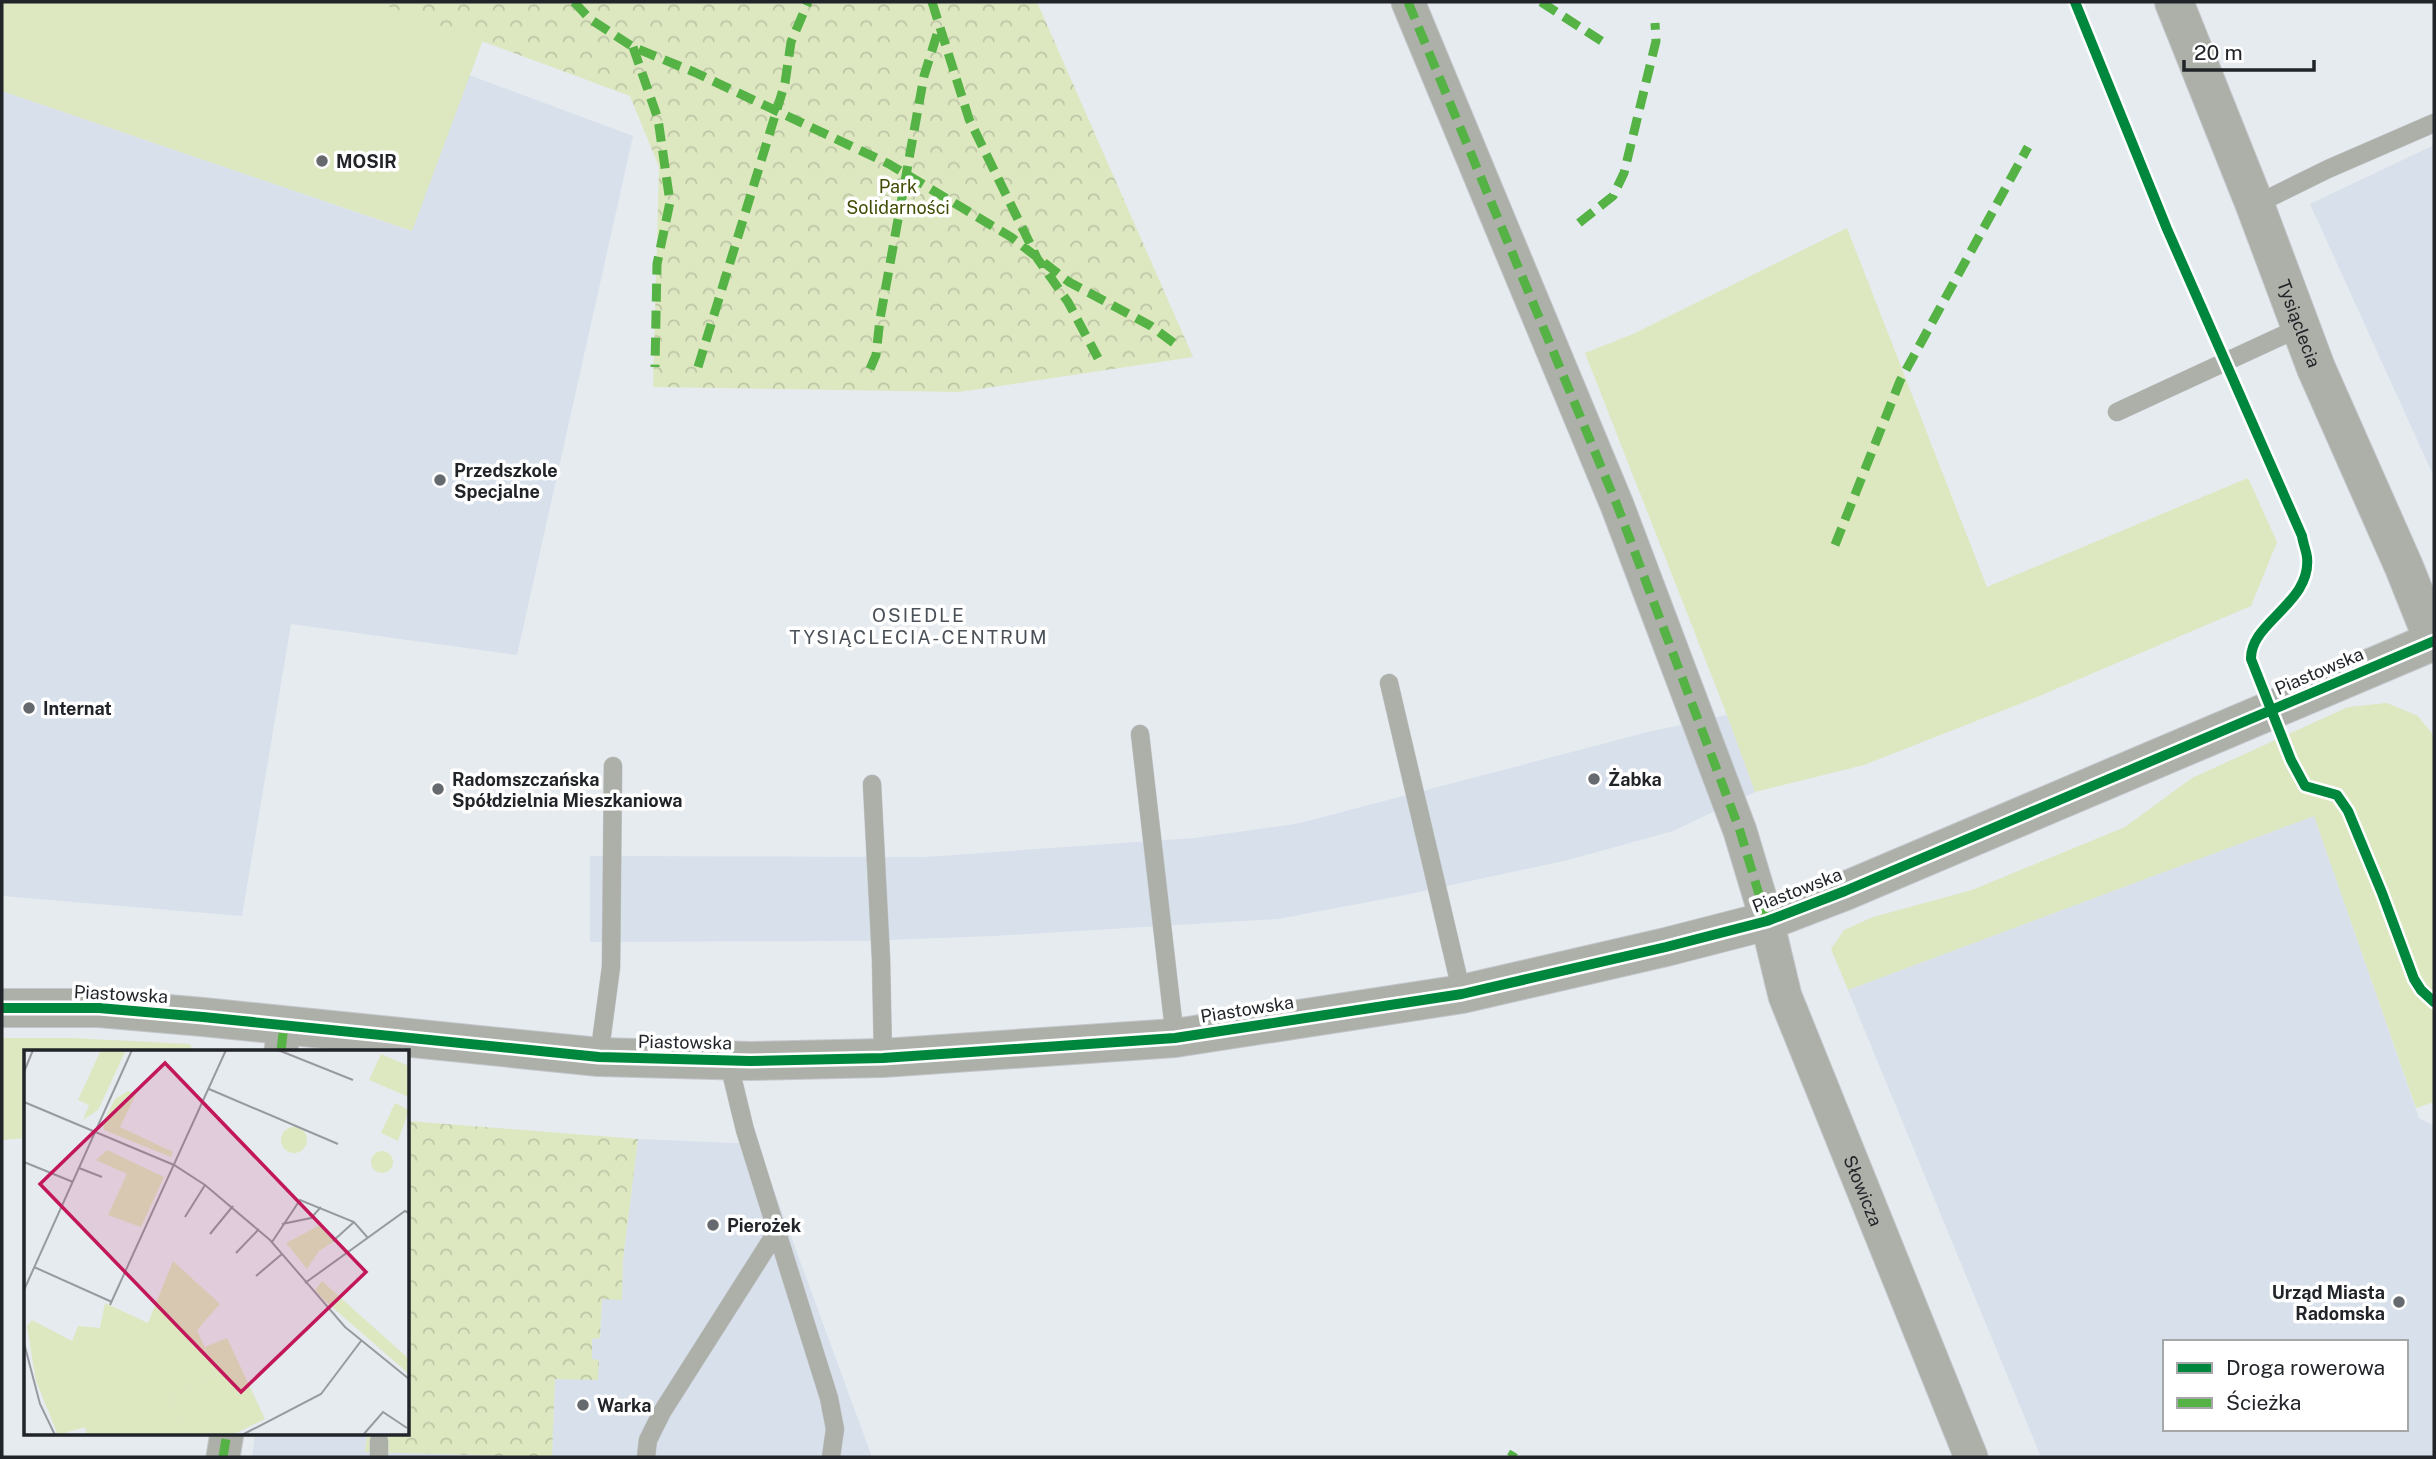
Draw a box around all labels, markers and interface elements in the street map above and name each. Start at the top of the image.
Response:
scale bar [2184,28,2314,72]
text: 20 m [2194,40,2243,65]
place label: MOSIR [336,151,397,172]
marker: MOSIR [314,153,330,169]
park label: Park Solidarności [846,176,950,218]
street label: Tysiąclecia [2273,277,2325,370]
place label: Przedszkole Specjalne [454,460,558,502]
marker: Przedszkole Specjalne [432,472,448,488]
district label: OSIEDLE TYSIĄCLECIA-CENTRUM [789,604,1049,648]
street label: Piastowska [2272,643,2366,699]
place label: Internat [43,698,112,719]
marker: Internat [21,700,37,716]
place label: Żabka [1608,768,1662,790]
place label: Radomszczańska Spółdzielnia Mieszkaniowa [452,769,682,811]
marker: Żabka [1586,771,1602,787]
marker: Radomszczańska Spółdzielnia Mieszkaniowa [430,781,446,797]
street label: Piastowska [1749,863,1845,917]
street label: Piastowska [73,981,169,1007]
street label: Piastowska [1199,991,1295,1027]
street label: Piastowska [638,1031,732,1053]
inset map [24,1050,410,1434]
street label: Słowicza [1840,1152,1887,1229]
place label: Pierożek [727,1215,802,1236]
marker: Pierożek [705,1217,721,1233]
place label: Urząd Miasta Radomska [2272,1282,2385,1324]
marker: Urząd Miasta Radomska [2391,1294,2407,1310]
legend [2163,1340,2408,1431]
text: Droga rowerowa [2226,1355,2385,1380]
text: Ścieżka [2226,1390,2301,1415]
place label: Warka [597,1395,651,1416]
marker: Warka [575,1397,591,1413]

